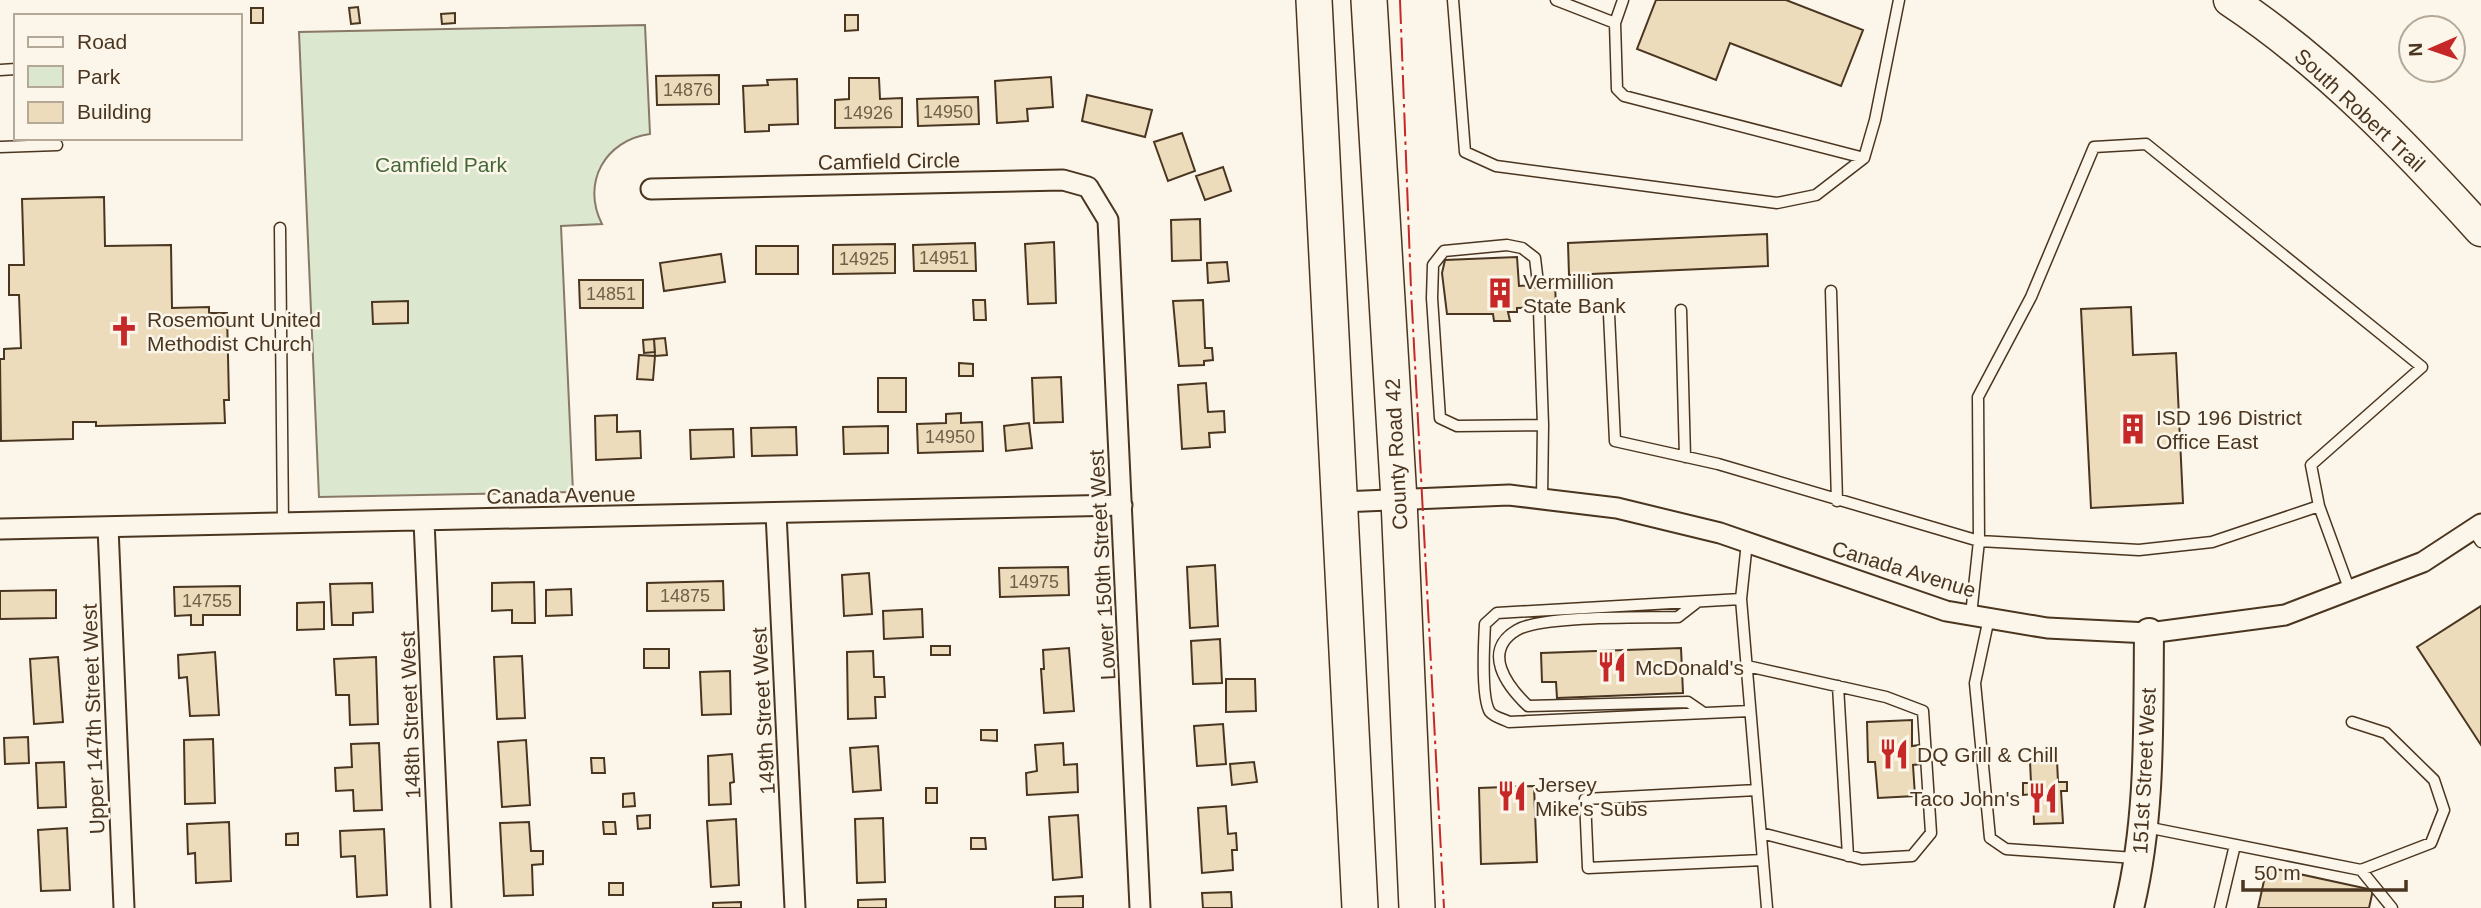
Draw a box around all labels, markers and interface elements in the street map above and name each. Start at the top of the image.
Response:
legend [14,14,242,140]
north arrow [2397,14,2467,84]
text: Road [77,30,127,53]
text: N [2405,42,2426,57]
street label: South Robert Trail [2290,44,2430,176]
text: Park [77,65,121,88]
house number: 14876 [663,80,713,100]
text: Building [77,100,152,123]
house number: 14950 [923,102,973,122]
house number: 14926 [843,103,893,123]
street label: Camfield Circle [818,148,960,174]
park label: Camfield Park [375,153,507,176]
house number: 14951 [919,248,969,268]
house number: 14925 [839,249,889,269]
place label: Vermillion State Bank [1523,270,1626,317]
building icon: Vermillion State Bank [1483,276,1517,310]
house number: 14851 [586,284,636,304]
place label: Rosemount United Methodist Church [147,308,321,355]
church icon: Rosemount United Methodist Church [107,314,141,348]
street label: County Road 42 [1381,378,1411,530]
place label: ISD 196 District Office East [2156,406,2302,453]
building icon: ISD 196 District Office East [2116,412,2150,446]
house number: 14950 [925,427,975,447]
street label: Lower 150th Street West [1084,449,1120,681]
street label: Canada Avenue [486,482,636,508]
street label: Canada Avenue [1829,536,1979,602]
house number: 14975 [1009,572,1059,592]
house number: 14875 [660,586,710,606]
house number: 14755 [182,591,232,611]
street label: Upper 147th Street West [77,603,109,835]
street label: 149th Street West [747,626,779,795]
street label: 148th Street West [396,631,424,799]
restaurant icon: McDonald's [1595,650,1629,684]
place label: McDonald's [1635,656,1744,679]
street label: 151st Street West [2128,687,2160,855]
restaurant icon: DQ Grill & Chill [1877,737,1911,771]
place label: DQ Grill & Chill [1917,743,2058,766]
place label: Jersey Mike's Subs [1535,773,1648,820]
restaurant icon: Jersey Mike's Subs [1495,779,1529,813]
restaurant icon: Taco John's [2026,781,2060,815]
place label: Taco John's [1910,787,2020,810]
scale bar [2243,848,2406,892]
text: 50 m [2254,861,2301,884]

